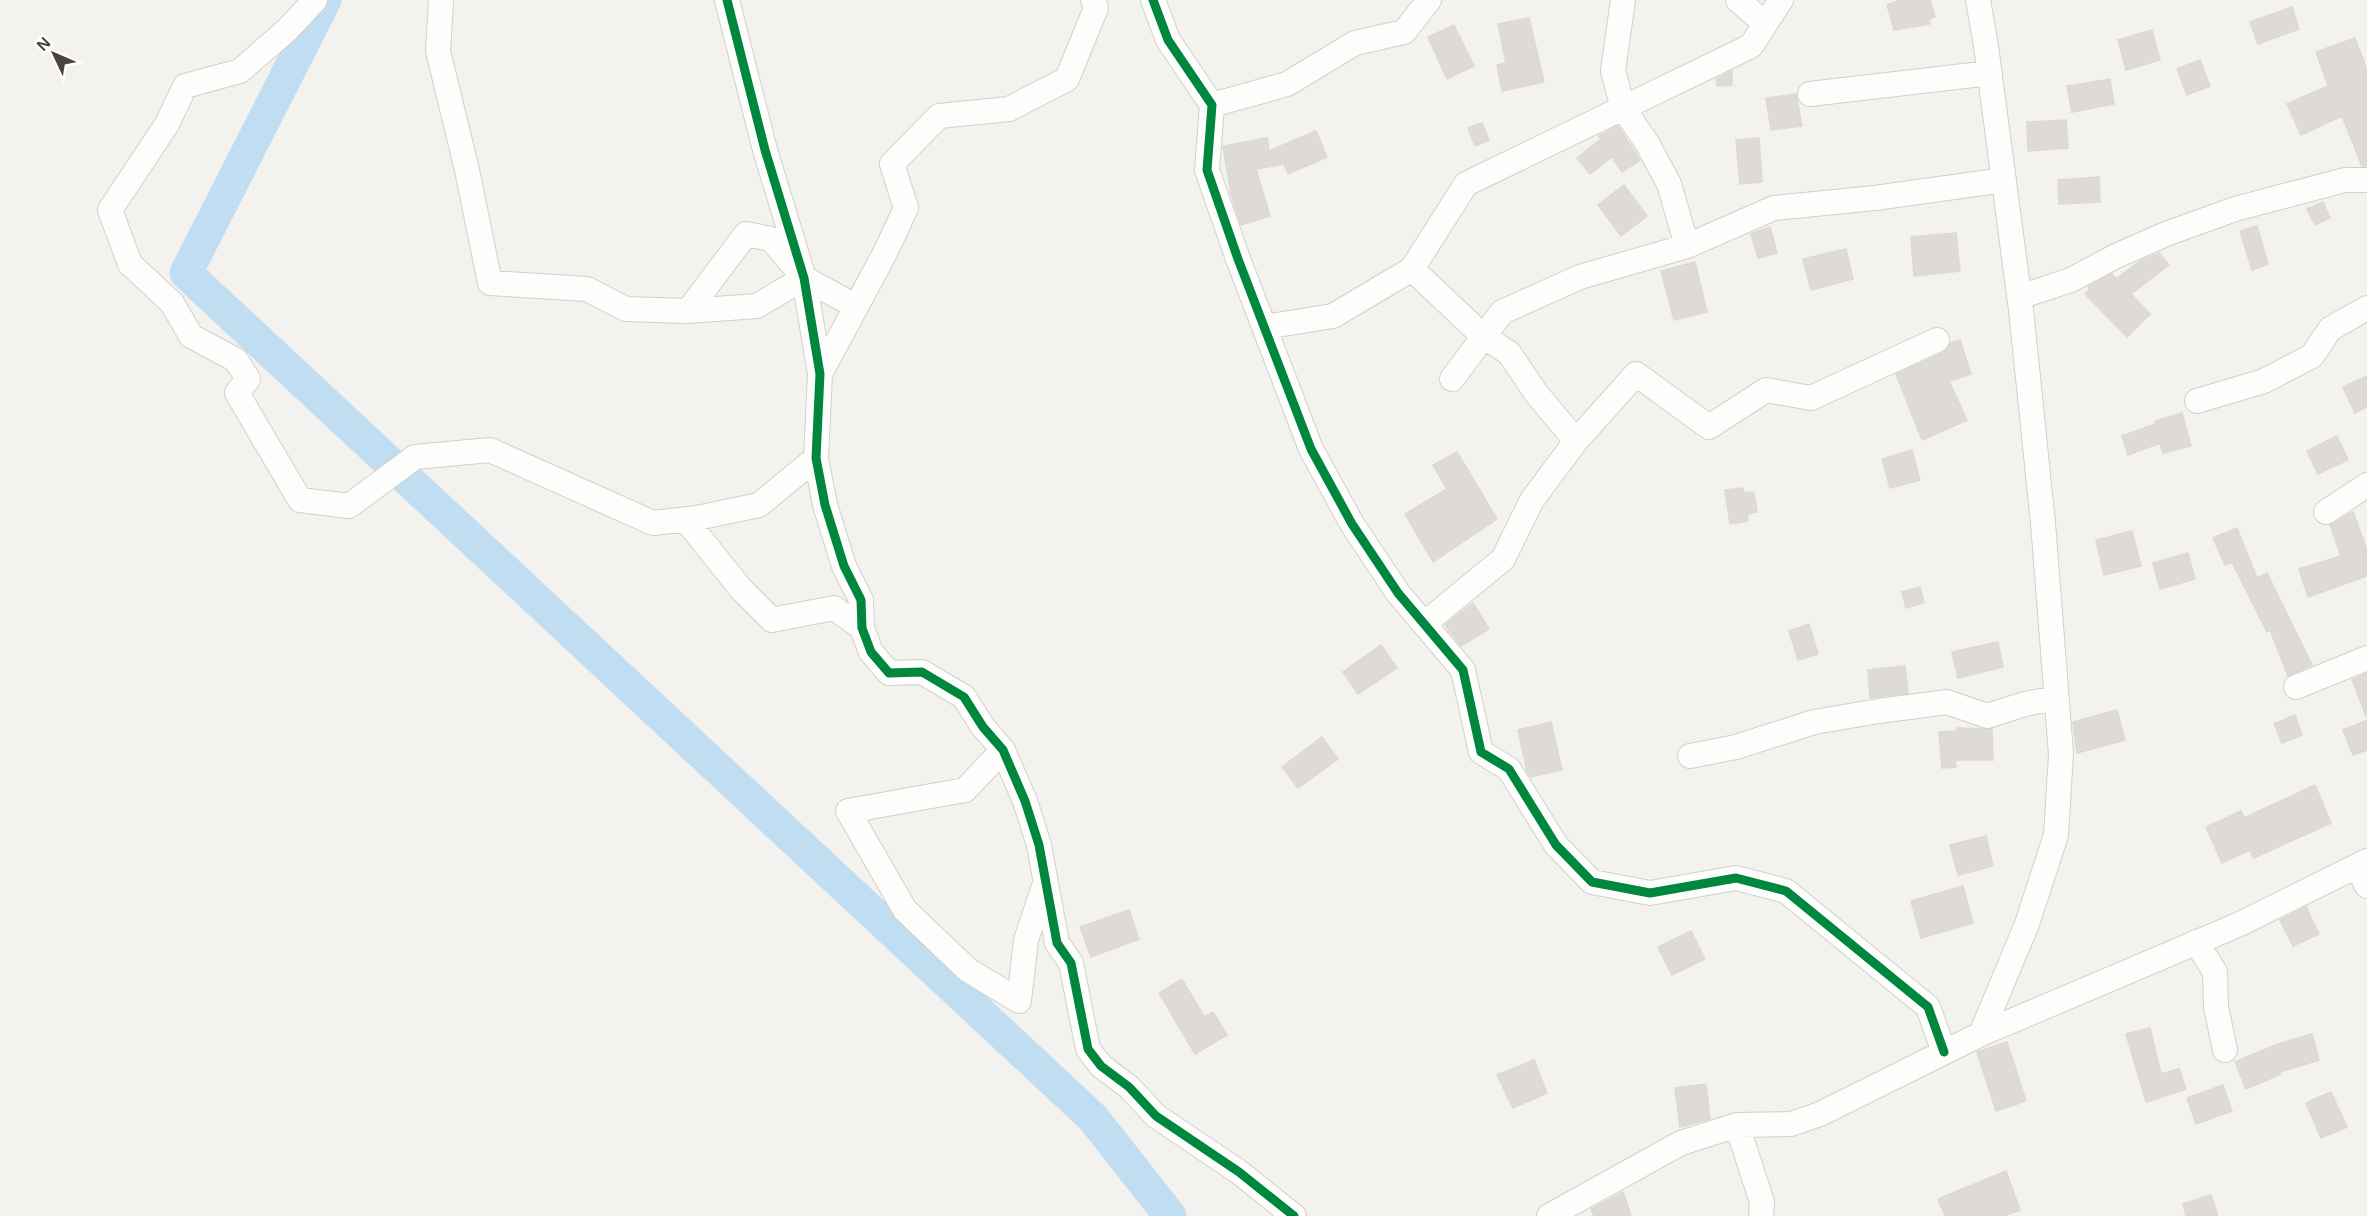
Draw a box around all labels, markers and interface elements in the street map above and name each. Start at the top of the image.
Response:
north arrow [24,24,84,84]
text: N [33,34,54,54]

